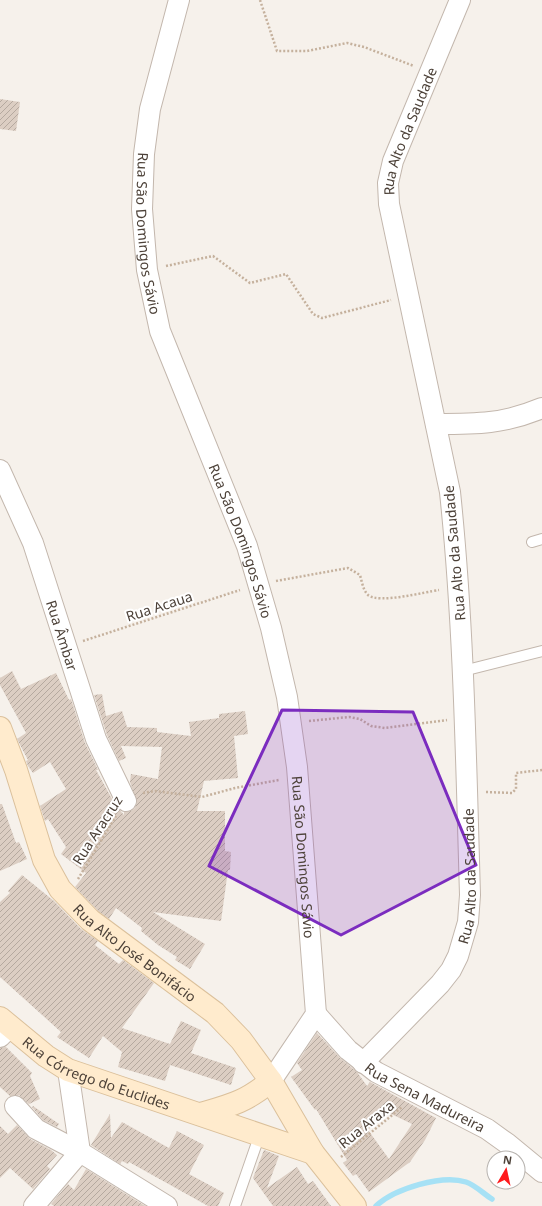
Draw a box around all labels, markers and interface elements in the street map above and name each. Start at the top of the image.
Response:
street label: Rua Alto da Saudade [378,64,441,196]
street label: Rua São Domingos Sávio [133,152,166,316]
street label: Rua São Domingos Sávio [205,461,277,620]
street label: Rua Alto da Saudade [439,484,469,621]
street label: Rua Acaua [123,586,195,626]
street label: Rua Âmbar [42,597,83,673]
street label: Rua São Domingos Sávio [288,775,320,939]
street label: Rua Aracruz [68,791,127,868]
street label: Rua Alto da Saudade [453,808,480,946]
street label: Rua Alto José Bonifácio [69,899,201,1006]
street label: Rua Córrego do Euclides [19,1031,173,1114]
street label: Rua Sena Madureira [361,1058,489,1136]
street label: Rua Araxa [334,1096,398,1152]
north arrow [486,1150,526,1190]
text: N [502,1152,513,1168]

